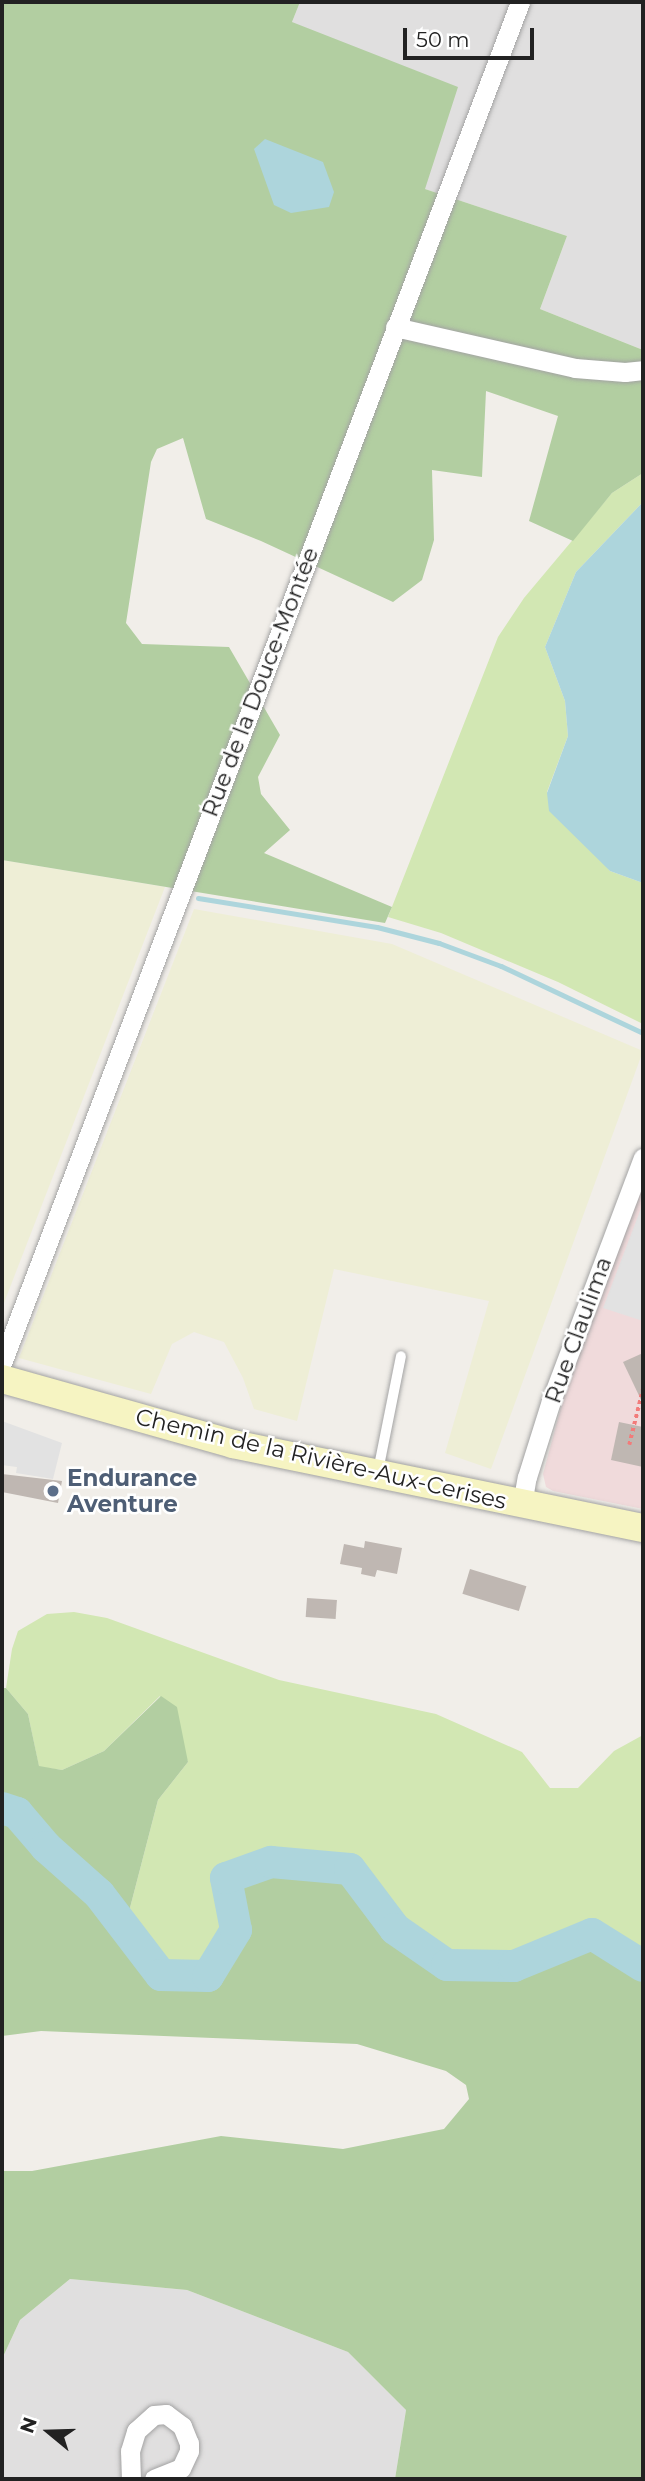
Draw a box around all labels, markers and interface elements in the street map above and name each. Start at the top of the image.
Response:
scale bar [407,14,538,58]
text: 50 m [416,27,470,52]
street label: Rue de la Douce-Montée [196,543,324,821]
street label: Rue Claulima [539,1253,617,1407]
street label: Chemin de la Rivière-Aux-Cerises [133,1403,509,1515]
place label: Endurance Aventure [67,1464,197,1518]
marker: Endurance Aventure [45,1483,61,1499]
north arrow [14,2397,84,2467]
text: N [15,2414,42,2436]

